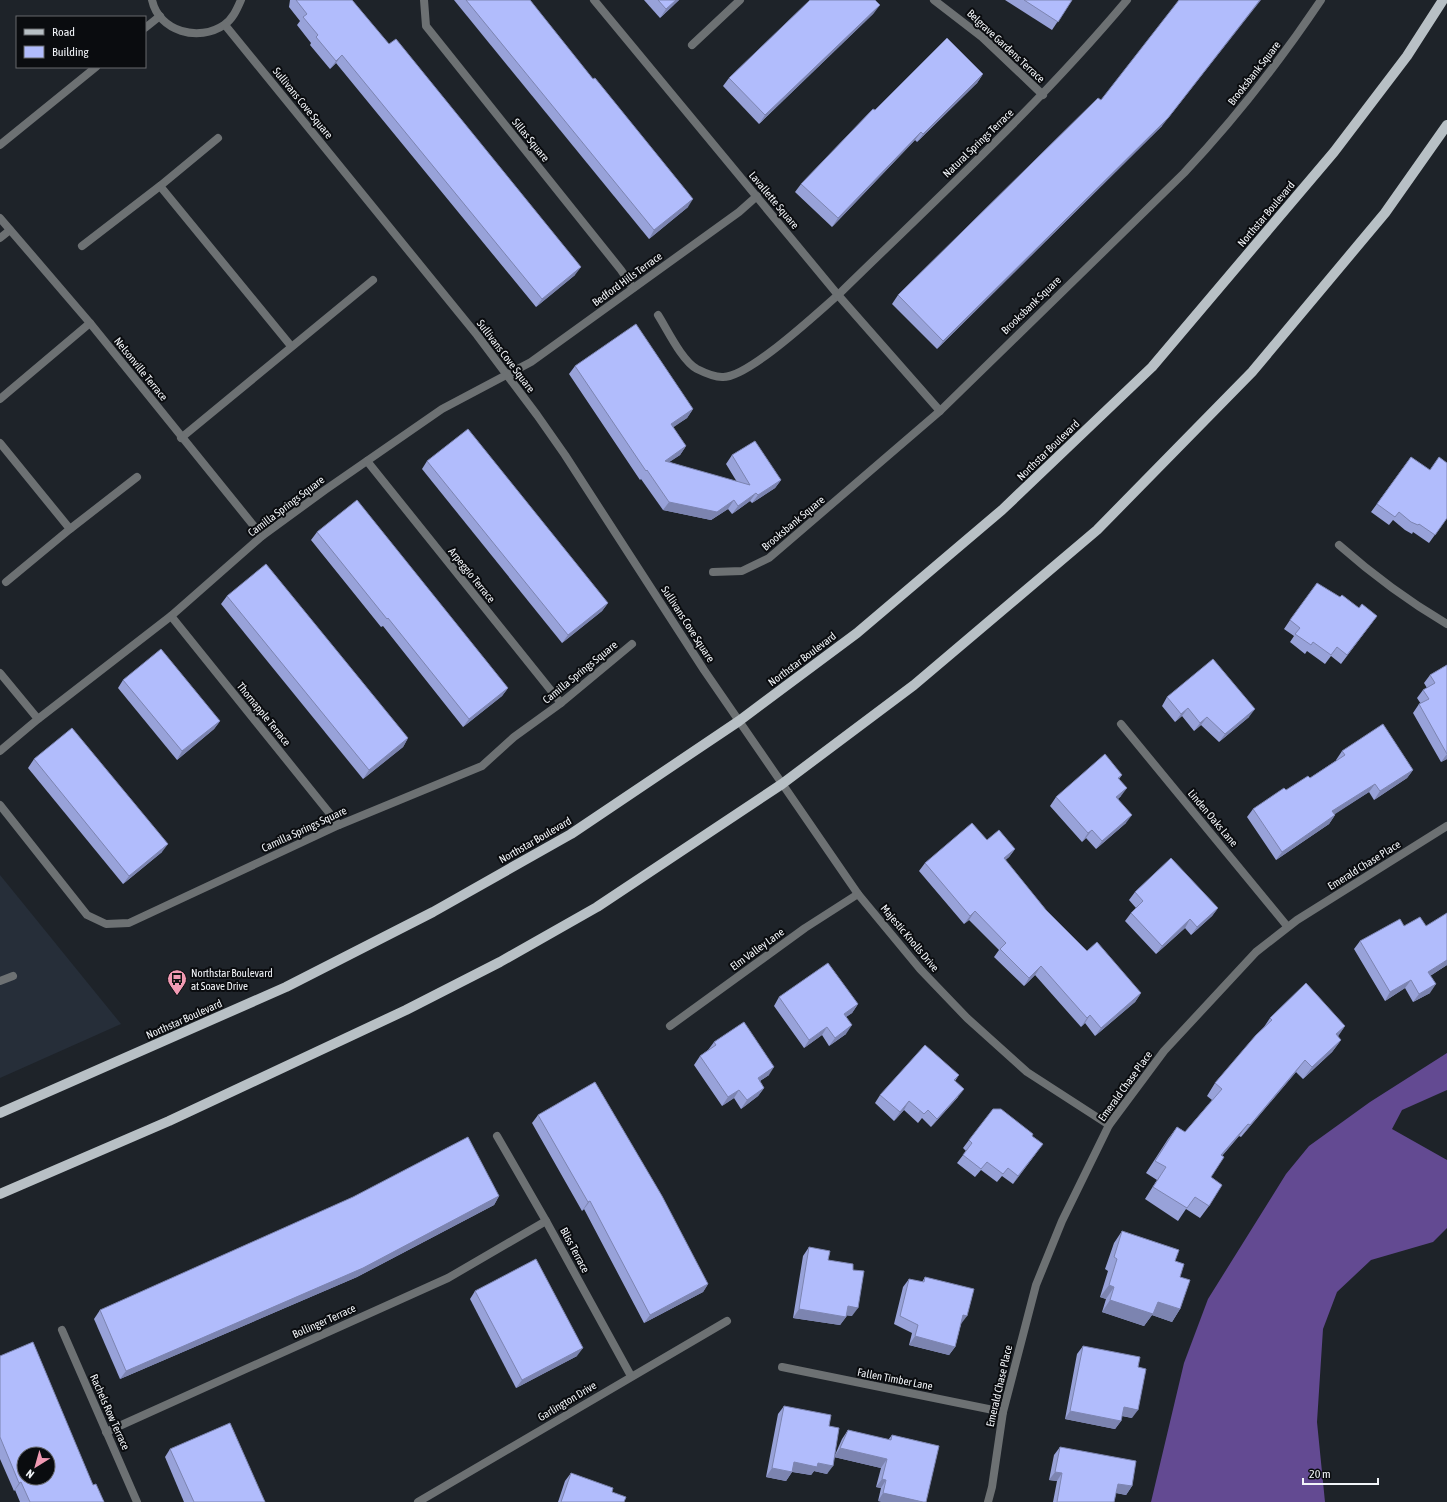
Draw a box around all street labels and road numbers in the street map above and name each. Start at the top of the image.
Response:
street label: Belgrave Gardens Terrace [965,7,1047,85]
street label: Brooksbank Square [1225,39,1283,107]
street label: Sullivans Cove Square [271,65,335,141]
street label: Natural Springs Terrace [940,106,1016,180]
street label: Sillas Square [510,116,552,164]
street label: Lavallette Square [747,169,801,231]
street label: Northstar Boulevard [1235,179,1297,249]
street label: Bedford Hills Terrace [590,250,664,308]
street label: Brooksbank Square [999,274,1063,336]
street label: Sullivans Cove Square [475,317,537,395]
street label: Nelsonville Terrace [112,335,170,403]
street label: Northstar Boulevard [1014,417,1082,483]
street label: Camilla Springs Square [245,473,327,539]
street label: Brooksbank Square [759,493,827,553]
street label: Arpeggio Terrace [446,545,498,605]
street label: Sullivans Cove Square [659,584,717,664]
street label: Northstar Boulevard [766,630,838,688]
street label: Camilla Springs Square [540,638,620,706]
street label: Thornapple Terrace [235,680,293,748]
street label: Linden Oaks Lane [1186,787,1240,849]
street label: Camilla Springs Square [260,804,348,854]
street label: Northstar Boulevard [497,814,573,866]
street label: Emerald Chase Place [1325,838,1403,892]
street label: Majestic Knolls Drive [879,902,941,974]
street label: Elm Valley Lane [728,925,786,973]
street label: Northstar Boulevard [144,997,224,1041]
street label: Emerald Chase Place [1096,1049,1154,1123]
street label: Bliss Terrace [558,1225,592,1275]
street label: Bollinger Terrace [291,1302,357,1340]
street label: Emerald Chase Place [984,1344,1014,1428]
street label: Fallen Timber Lane [856,1366,934,1392]
street label: Rachels Row Terrace [88,1372,132,1452]
street label: Garlington Drive [536,1379,598,1423]

